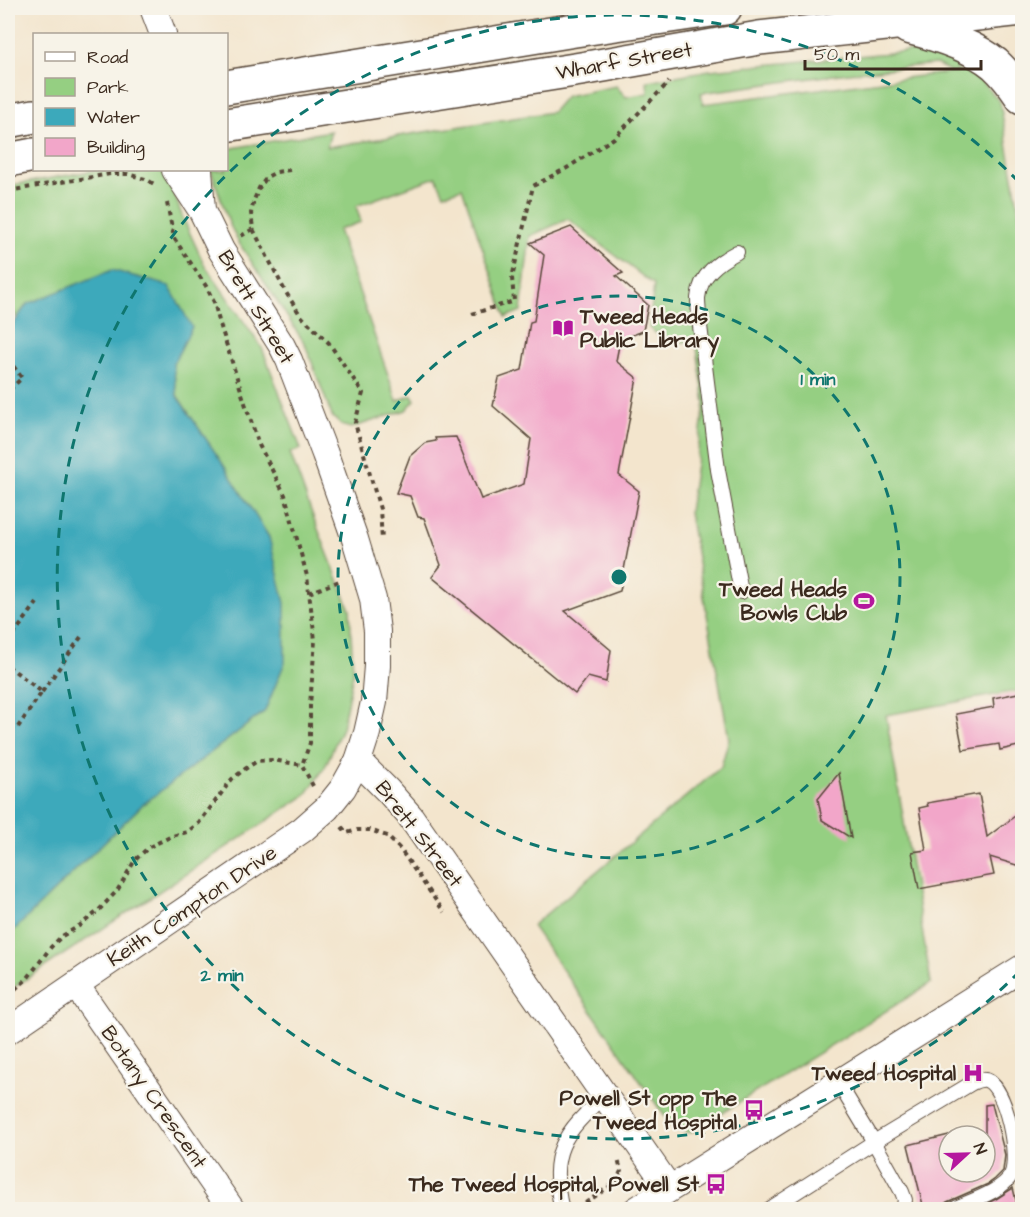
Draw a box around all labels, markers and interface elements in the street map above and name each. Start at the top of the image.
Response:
legend [33,33,228,171]
scale bar [805,33,980,71]
street label: Wharf Street [553,35,695,87]
text: 50 m [814,42,859,67]
text: Road [87,45,128,70]
text: Park [87,75,129,100]
text: Water [87,105,140,130]
text: Building [87,135,145,161]
street label: Brett Street [211,245,302,370]
place label: Tweed Heads Public Library [579,302,719,358]
library icon: Tweed Heads Public Library [551,316,575,340]
text: 1 min [800,367,836,392]
centre of rings [609,567,629,587]
place label: Tweed Heads Bowls Club [718,575,847,628]
sports icon: Tweed Heads Bowls Club [852,589,876,613]
street label: Brett Street [368,775,470,894]
street label: Keith Compton Drive [101,838,283,975]
text: 2 min [199,963,244,988]
street label: Botany Crescent [92,1020,214,1176]
place label: Tweed Hospital [811,1059,957,1089]
hospital icon: Tweed Hospital [961,1061,985,1085]
place label: Powell St opp The Tweed Hospital [560,1084,738,1138]
bus stop icon: Powell St opp The Tweed Hospital [742,1098,766,1122]
north arrow [937,1124,997,1184]
text: N [968,1140,992,1158]
place label: The Tweed Hospital, Powell St [408,1170,700,1200]
bus stop icon: The Tweed Hospital, Powell St [704,1172,728,1196]

